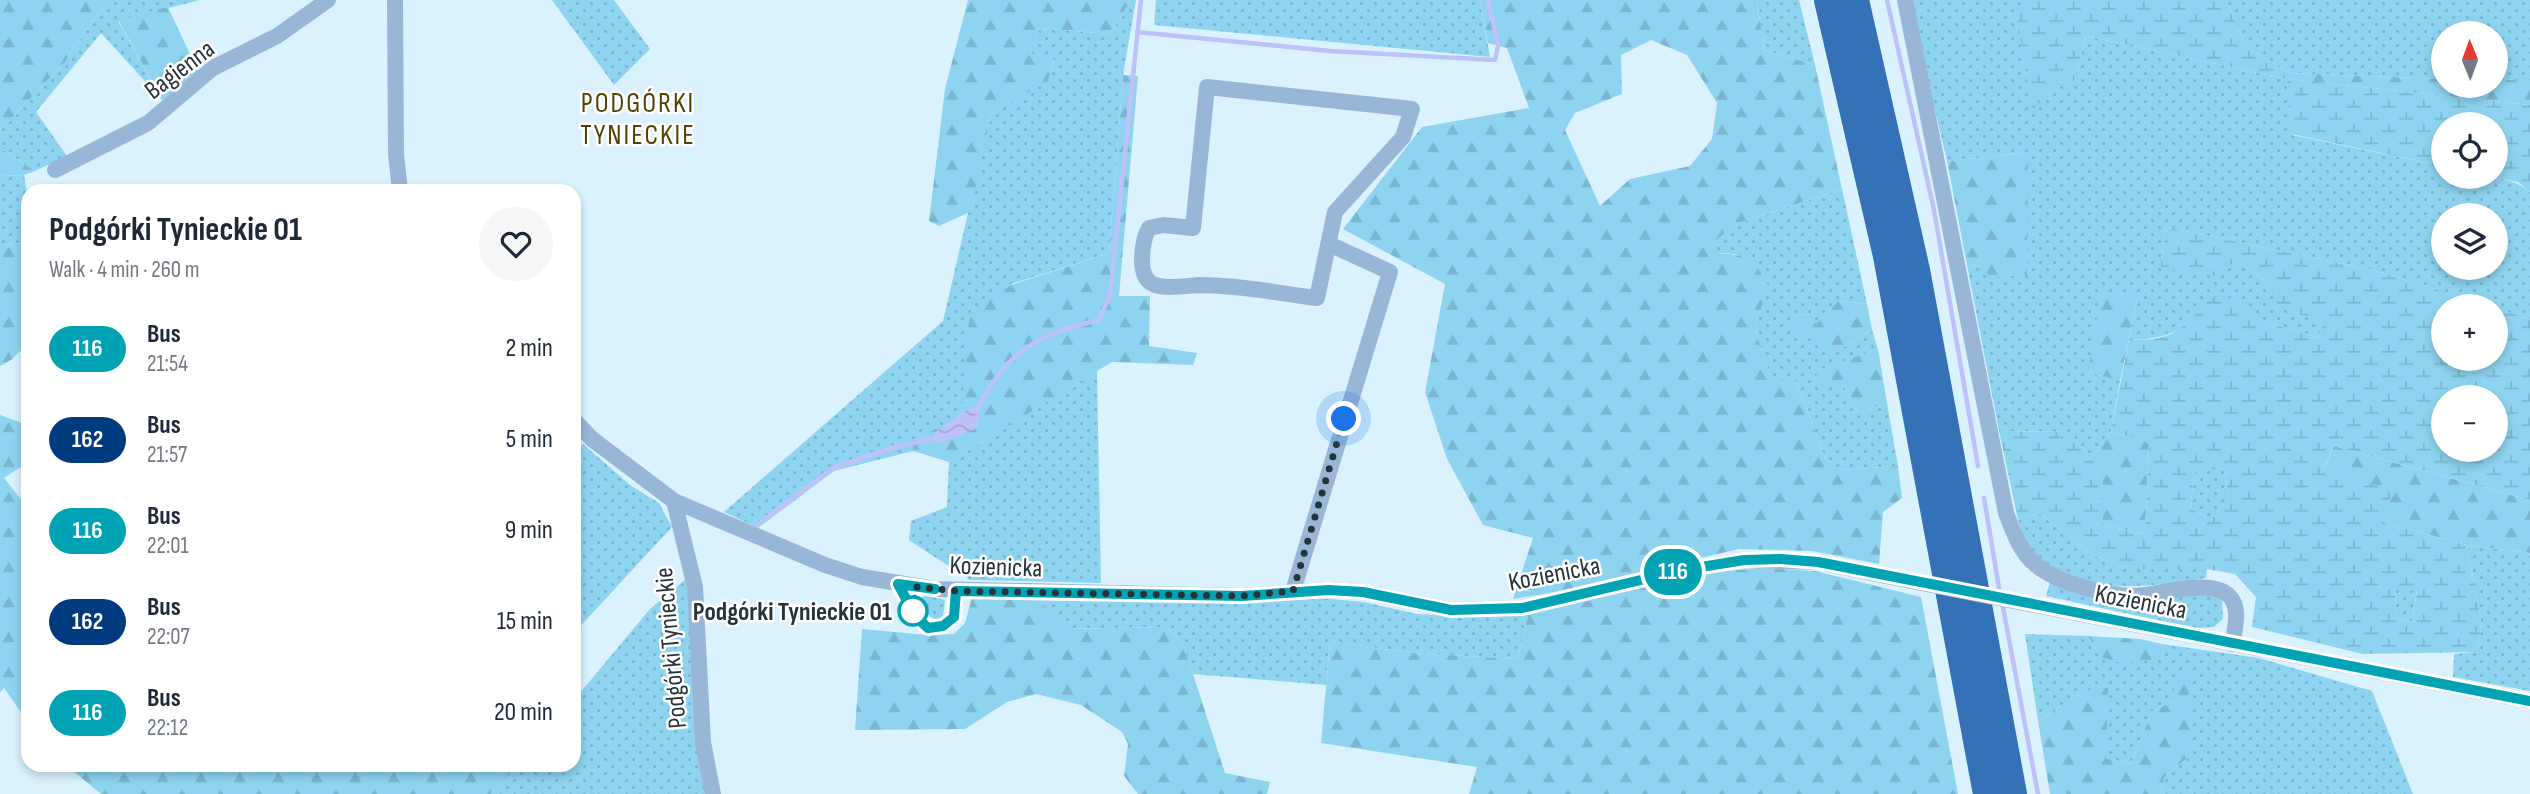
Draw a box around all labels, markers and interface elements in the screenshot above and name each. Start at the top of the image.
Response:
north arrow [2431,21,2508,98]
map controls [2431,21,2508,462]
street label: Bagienna [139,34,221,107]
district label: PODGÓRKI TYNIECKIE [580,87,696,152]
button: locate [2431,112,2508,189]
button: layers [2431,203,2508,280]
button: heart [479,207,553,281]
text: Podgórki Tynieckie 01 [49,210,302,250]
text: Walk · 4 min · 260 m [49,256,199,284]
button: + [2431,294,2508,371]
text: Bus [147,319,181,350]
text: 2 min [505,333,553,364]
text: 116 [72,334,103,363]
text: 21:54 [147,350,188,378]
button: − [2431,385,2508,462]
your location [1326,401,1361,436]
text: Bus [147,410,181,441]
text: 5 min [506,424,553,455]
text: 162 [72,425,103,454]
text: 21:57 [147,441,187,469]
text: Bus [147,501,181,532]
text: 9 min [505,515,553,546]
text: 116 [72,516,103,545]
text: 22:01 [147,532,189,560]
line badge: 116 [1633,549,1713,595]
street label: Kozienicka [949,550,1043,585]
street label: Kozienicka [1506,550,1603,599]
text: 116 [1658,557,1688,586]
street label: Podgórki Tynieckie [649,566,694,730]
street label: Kozienicka [2092,578,2189,627]
text: Bus [147,592,181,623]
marker: Podgórki Tynieckie 01 [898,596,928,626]
place label: Podgórki Tynieckie 01 [693,597,892,628]
text: 15 min [497,606,553,637]
text: 162 [72,607,103,636]
text: 22:07 [147,623,190,651]
text: Bus [147,683,181,714]
text: 20 min [494,697,553,728]
text: 116 [72,698,103,727]
text: 22:12 [147,714,188,742]

